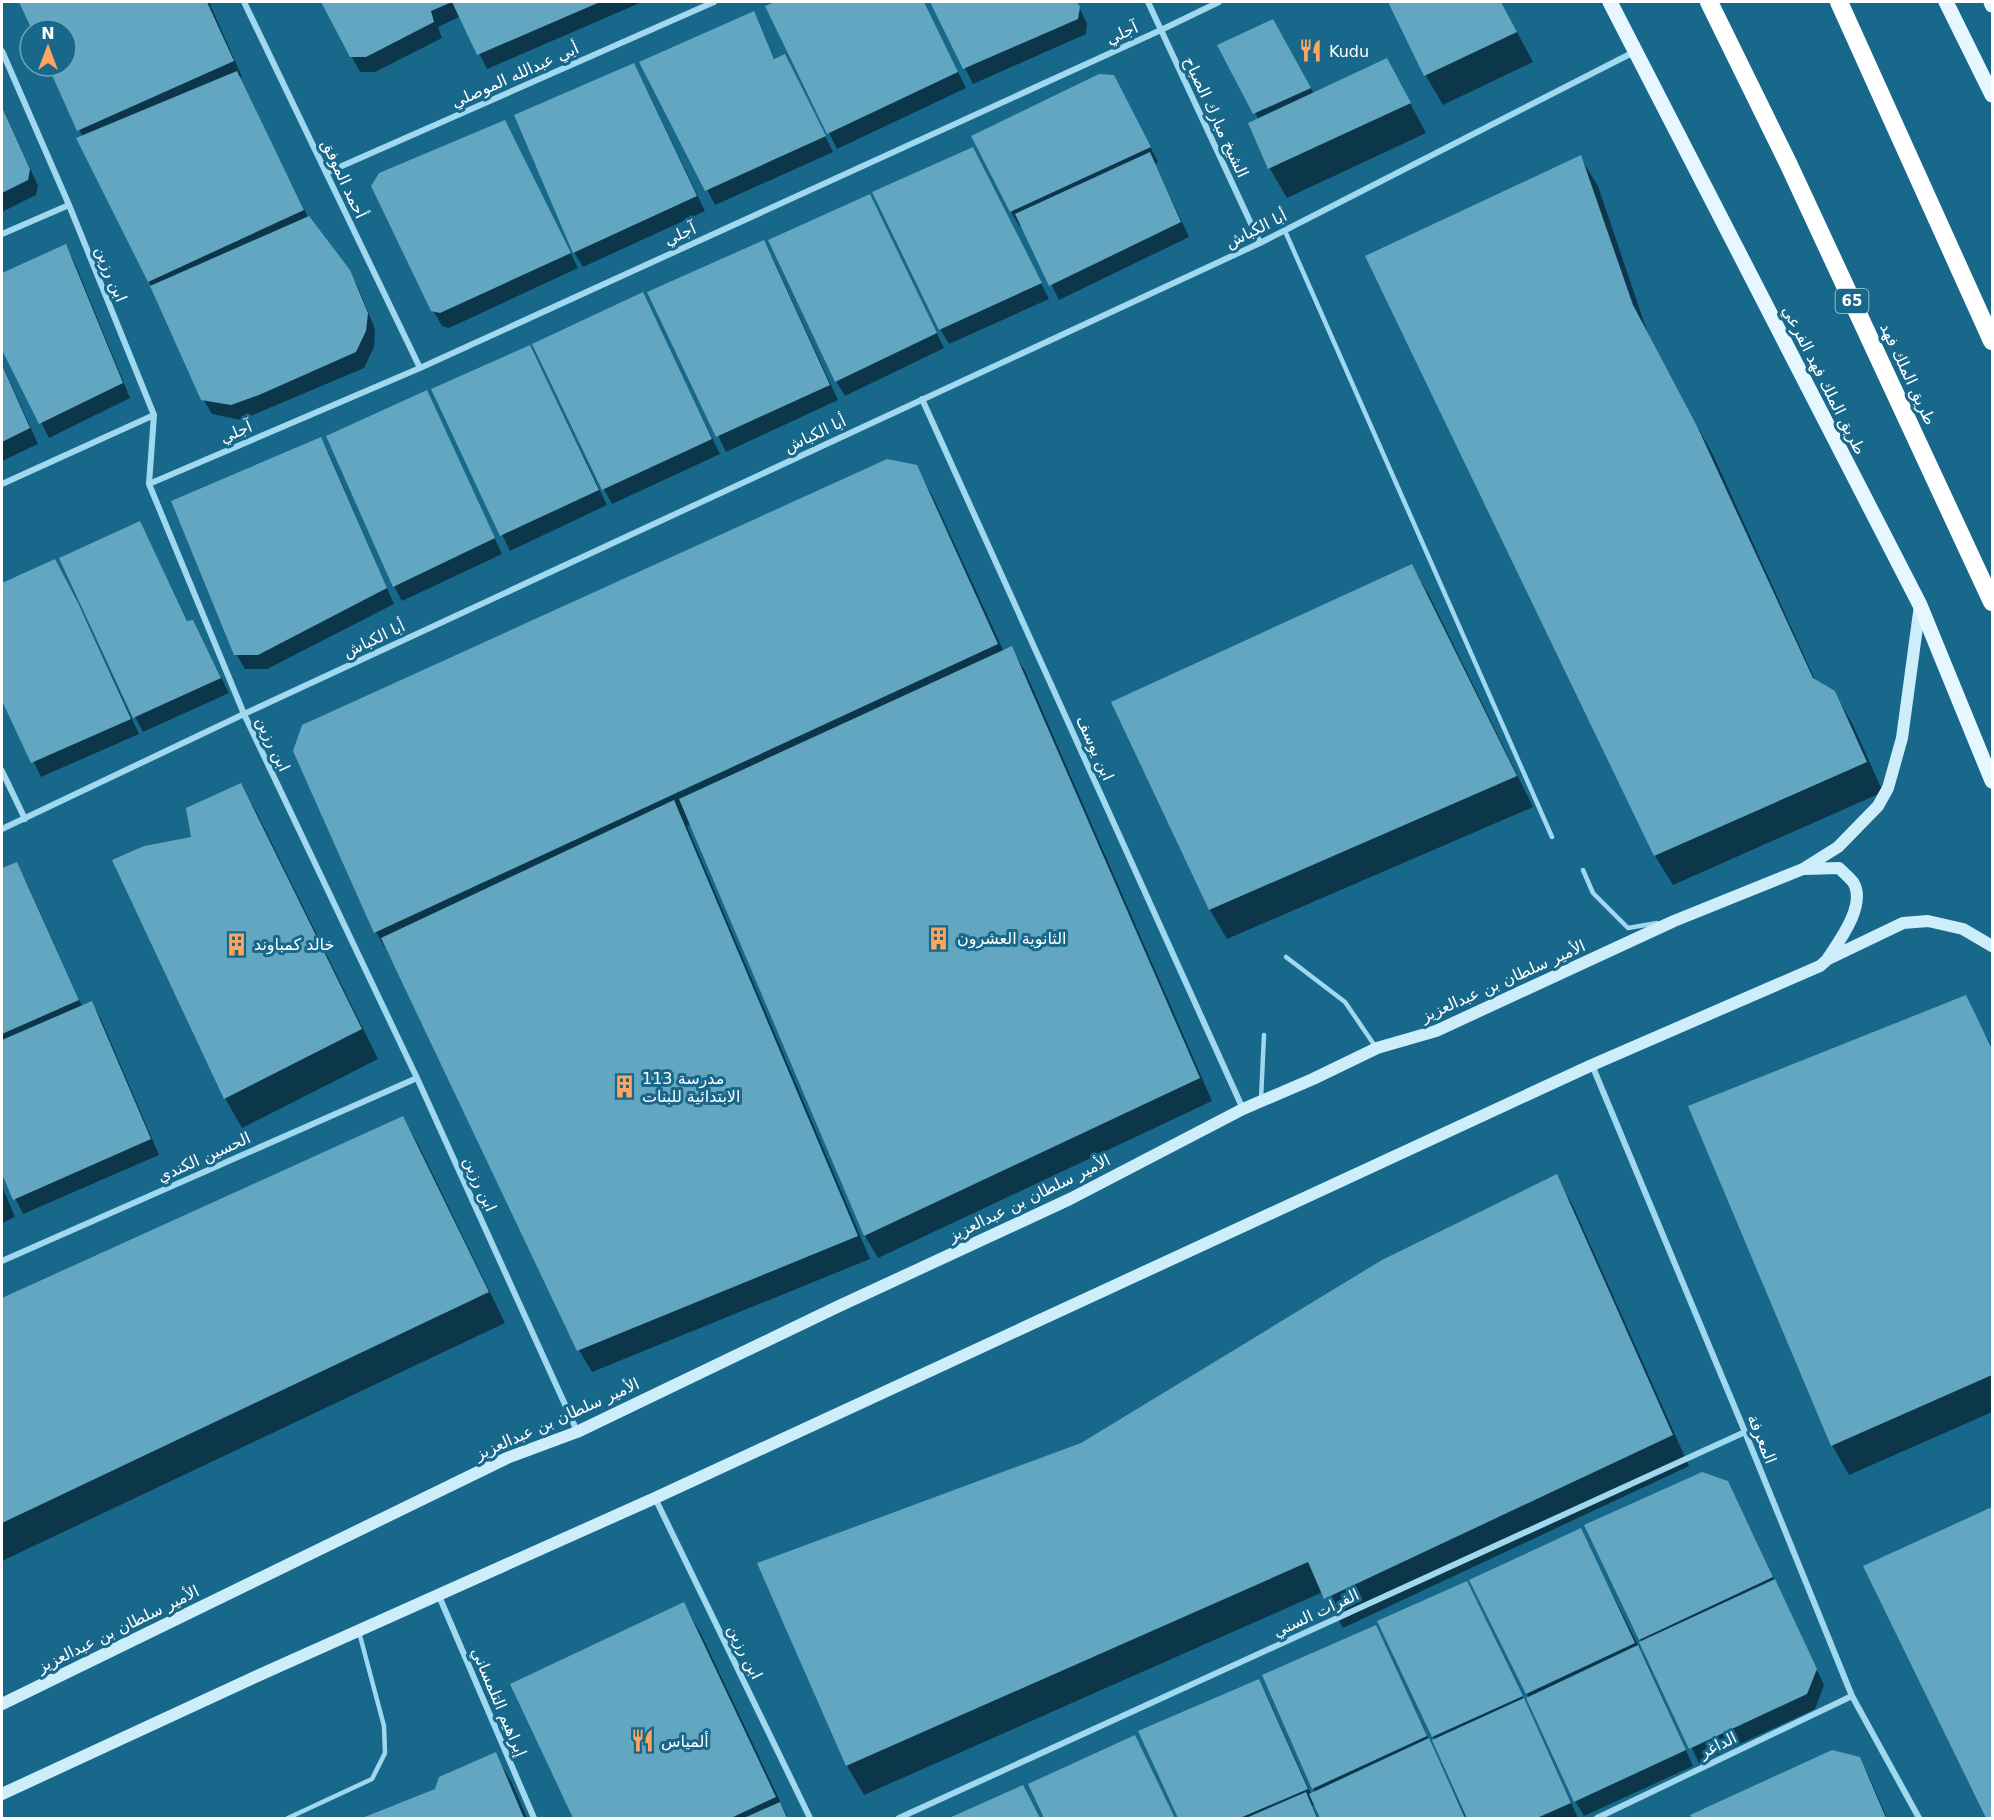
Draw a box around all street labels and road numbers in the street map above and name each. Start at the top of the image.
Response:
street label: آجلي [1103,17,1143,49]
street label: أبي عبدالله الموصلي [448,37,582,113]
street label: الشيخ مبارك الصباح [1179,53,1252,181]
street label: أحمد الموفق [317,136,371,222]
street label: أبا الكباش [1222,205,1290,252]
street label: آجلي [661,218,701,250]
street label: ابن رزين [90,243,131,305]
road number: 65 [1836,289,1868,313]
street label: طريق الملك فهد الفرعي [1777,302,1870,458]
street label: طريق الملك فهد [1875,320,1940,428]
street label: أبا الكباش [781,410,849,457]
street label: آجلي [217,416,257,448]
street label: أبا الكباش [340,615,408,662]
street label: ابن يوسف [1071,713,1118,784]
street label: ابن رزين [251,714,294,775]
street label: الأمير سلطان بن عبدالعزيز [1416,935,1589,1027]
street label: الحسين الكندي [154,1128,254,1187]
street label: الأمير سلطان بن عبدالعزيز [943,1150,1114,1247]
street label: ابن رزين [459,1154,501,1215]
street label: الأمير سلطان بن عبدالعزيز [470,1373,643,1465]
street label: المعرفة [1743,1412,1780,1467]
street label: الأمير سلطان بن عبدالعزيز [32,1581,203,1678]
street label: الفرات السني [1270,1585,1362,1642]
street label: ابن رزين [723,1622,766,1683]
street label: إبراهيم التلمساني [467,1645,531,1760]
street label: الداغر [1695,1728,1740,1764]

